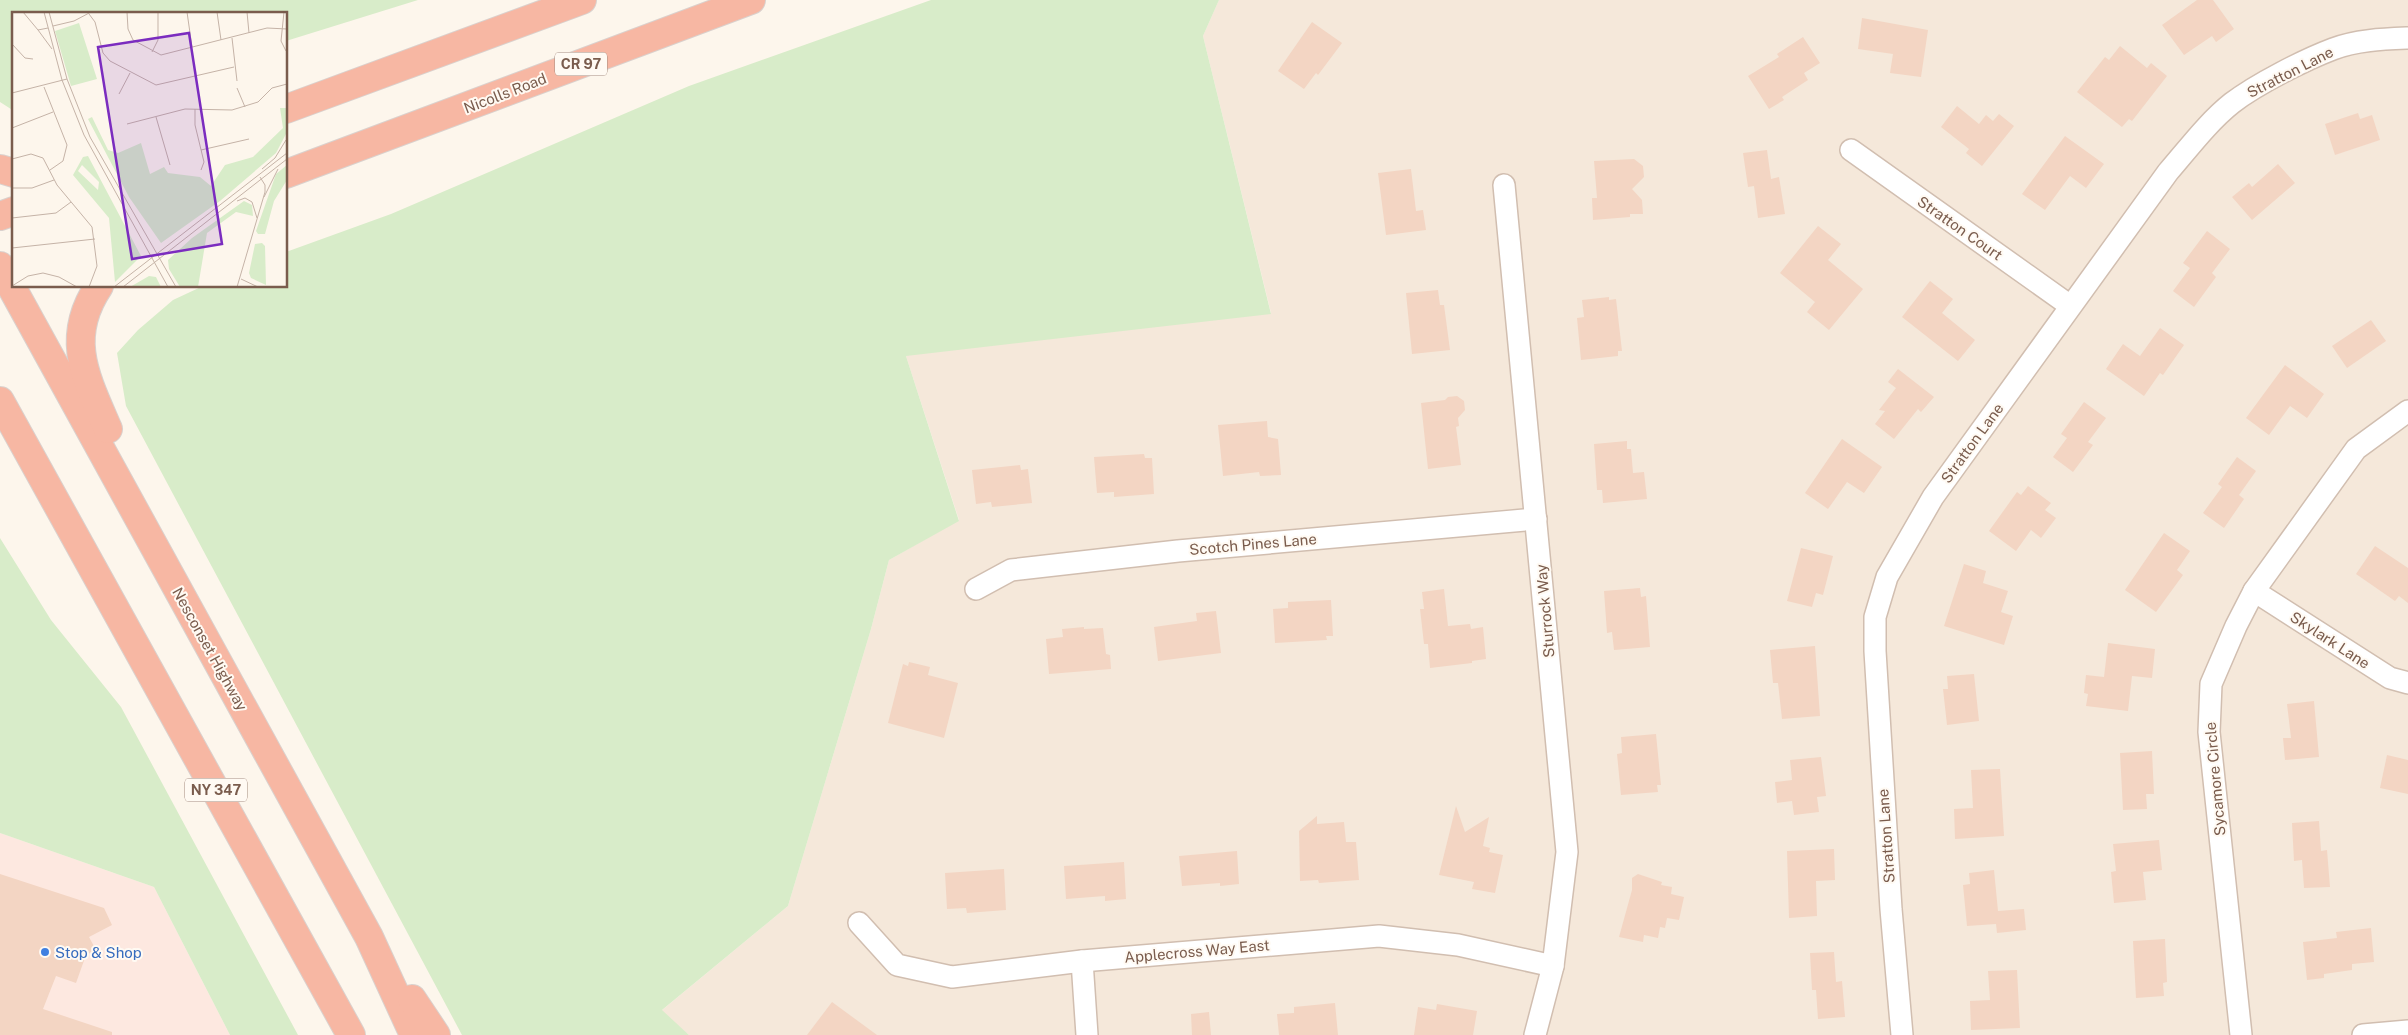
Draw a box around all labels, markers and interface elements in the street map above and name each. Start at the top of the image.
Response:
inset map [12,12,288,288]
street label: Stratton Lane [2244,43,2336,101]
road number: CR 97 [555,52,607,76]
street label: Nicolls Road [461,69,549,117]
street label: Stratton Court [1914,192,2006,264]
street label: Stratton Lane [1937,400,2007,486]
street label: Scotch Pines Lane [1189,530,1317,558]
street label: Sturrock Way [1532,563,1558,659]
street label: Nesconset Highway [169,584,251,714]
street label: Skylark Lane [2287,608,2373,672]
street label: Sycamore Circle [2202,721,2228,837]
road number: NY 347 [185,778,247,802]
street label: Stratton Lane [1874,788,1898,884]
street label: Applecross Way East [1124,936,1271,966]
place label: Stop & Shop [55,944,142,961]
marker: Stop & Shop [39,946,51,958]

